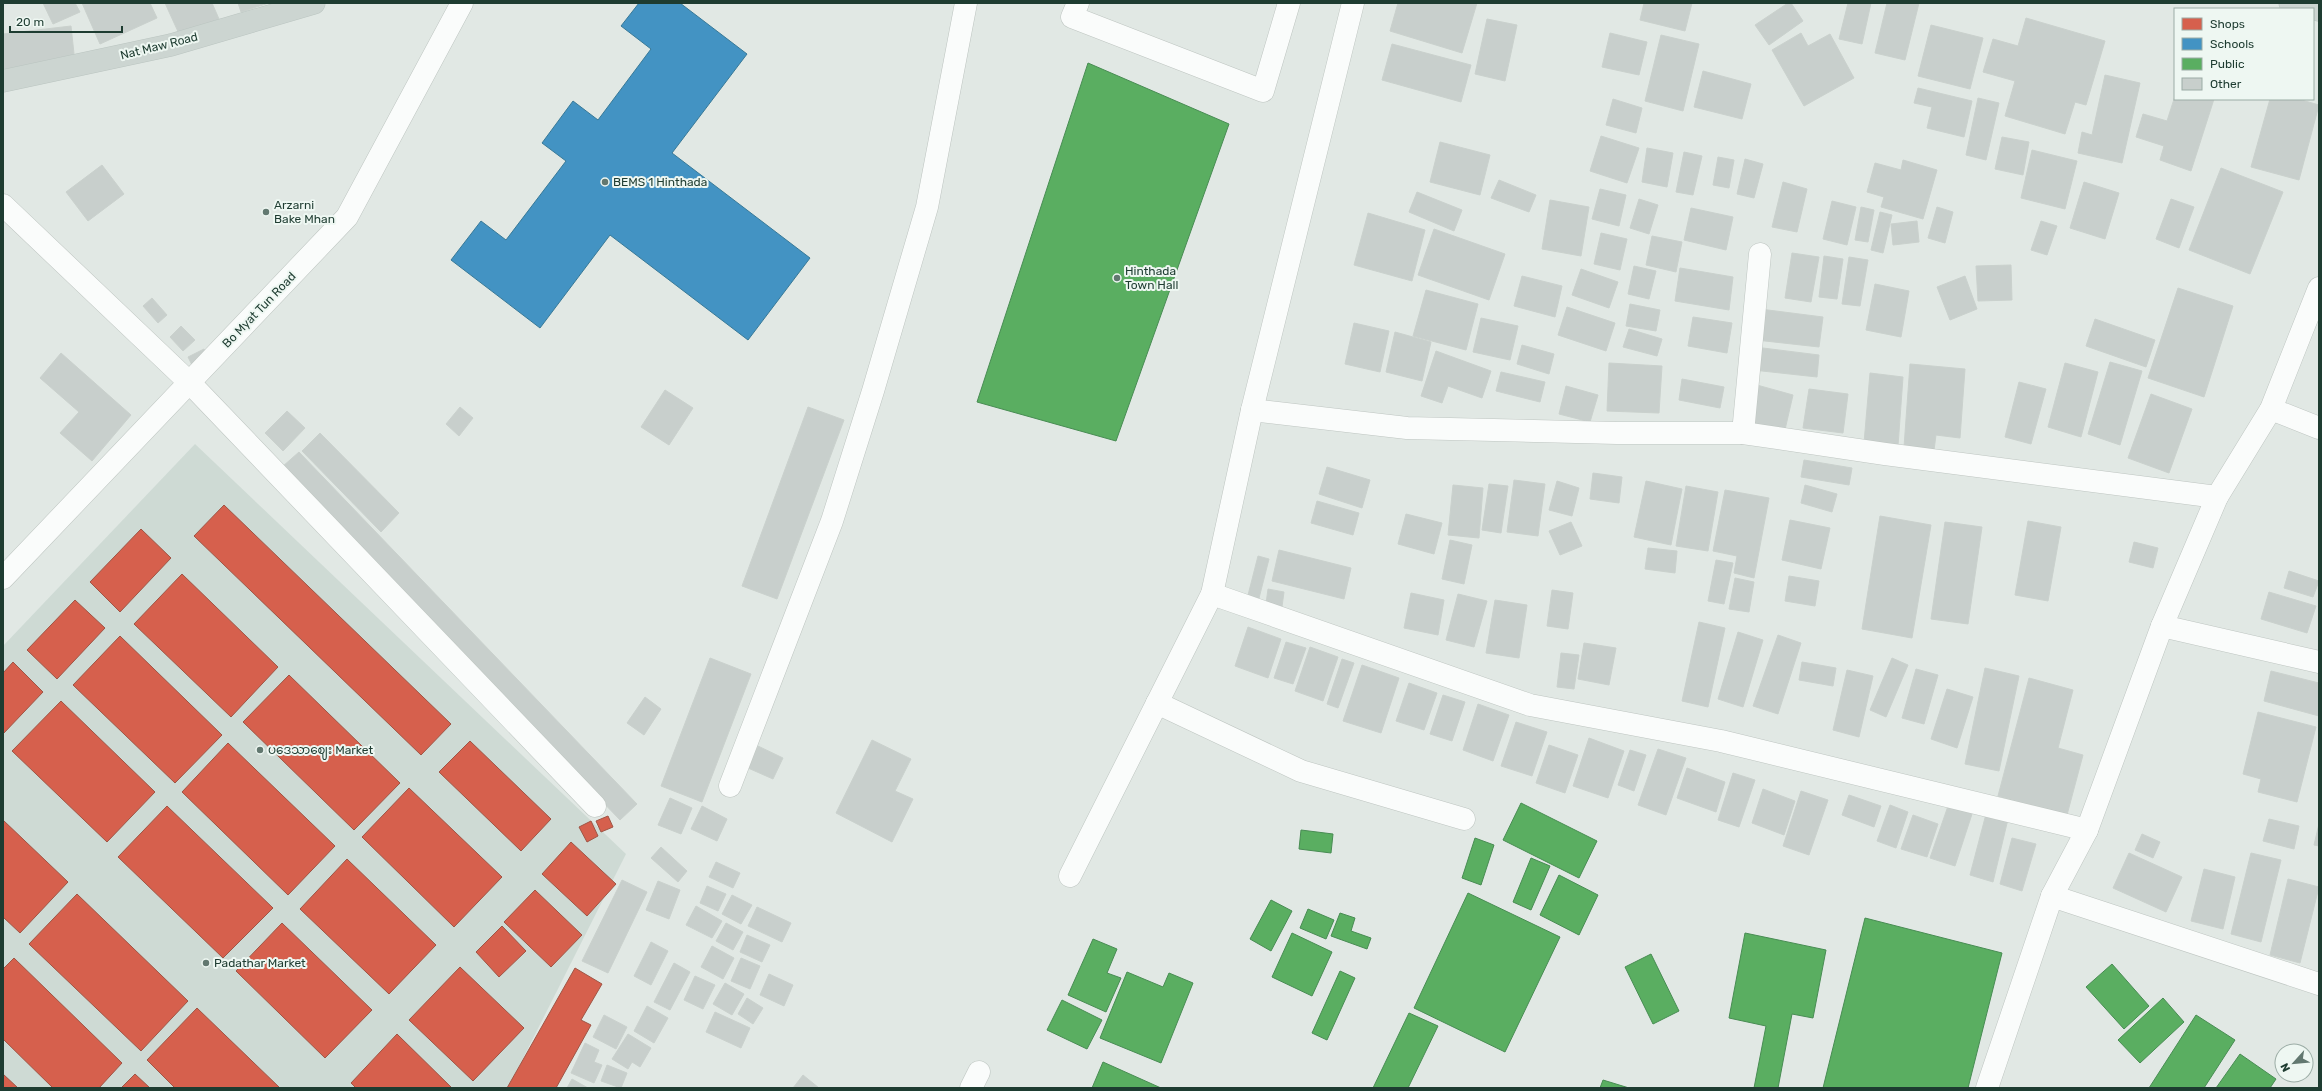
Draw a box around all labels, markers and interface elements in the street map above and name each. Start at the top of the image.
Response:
scale bar [10,8,122,34]
legend [2174,8,2314,100]
text: 20 m [16,15,44,29]
text: Shops [2210,17,2245,31]
street label: Nat Maw Road [119,30,199,62]
text: Schools [2210,37,2254,51]
text: Public [2210,57,2245,71]
text: Other [2210,77,2242,91]
place label: BEMS 1 Hinthada [613,175,707,189]
marker: BEMS 1 Hinthada [600,177,610,187]
place label: Arzarni Bake Mhan [274,198,335,226]
marker: Arzarni Bake Mhan [261,207,271,217]
place label: Hinthada Town Hall [1125,264,1178,292]
street label: Bo Myat Tun Road [219,269,299,351]
marker: Hinthada Town Hall [1112,273,1122,283]
place label: ပဒေသာဈေး Market [268,743,373,760]
marker: ပဒေသာဈေး Market [255,745,265,755]
place label: Padathar Market [214,956,306,970]
marker: Padathar Market [201,958,211,968]
north arrow [2274,1043,2314,1083]
text: N [2278,1061,2293,1074]

